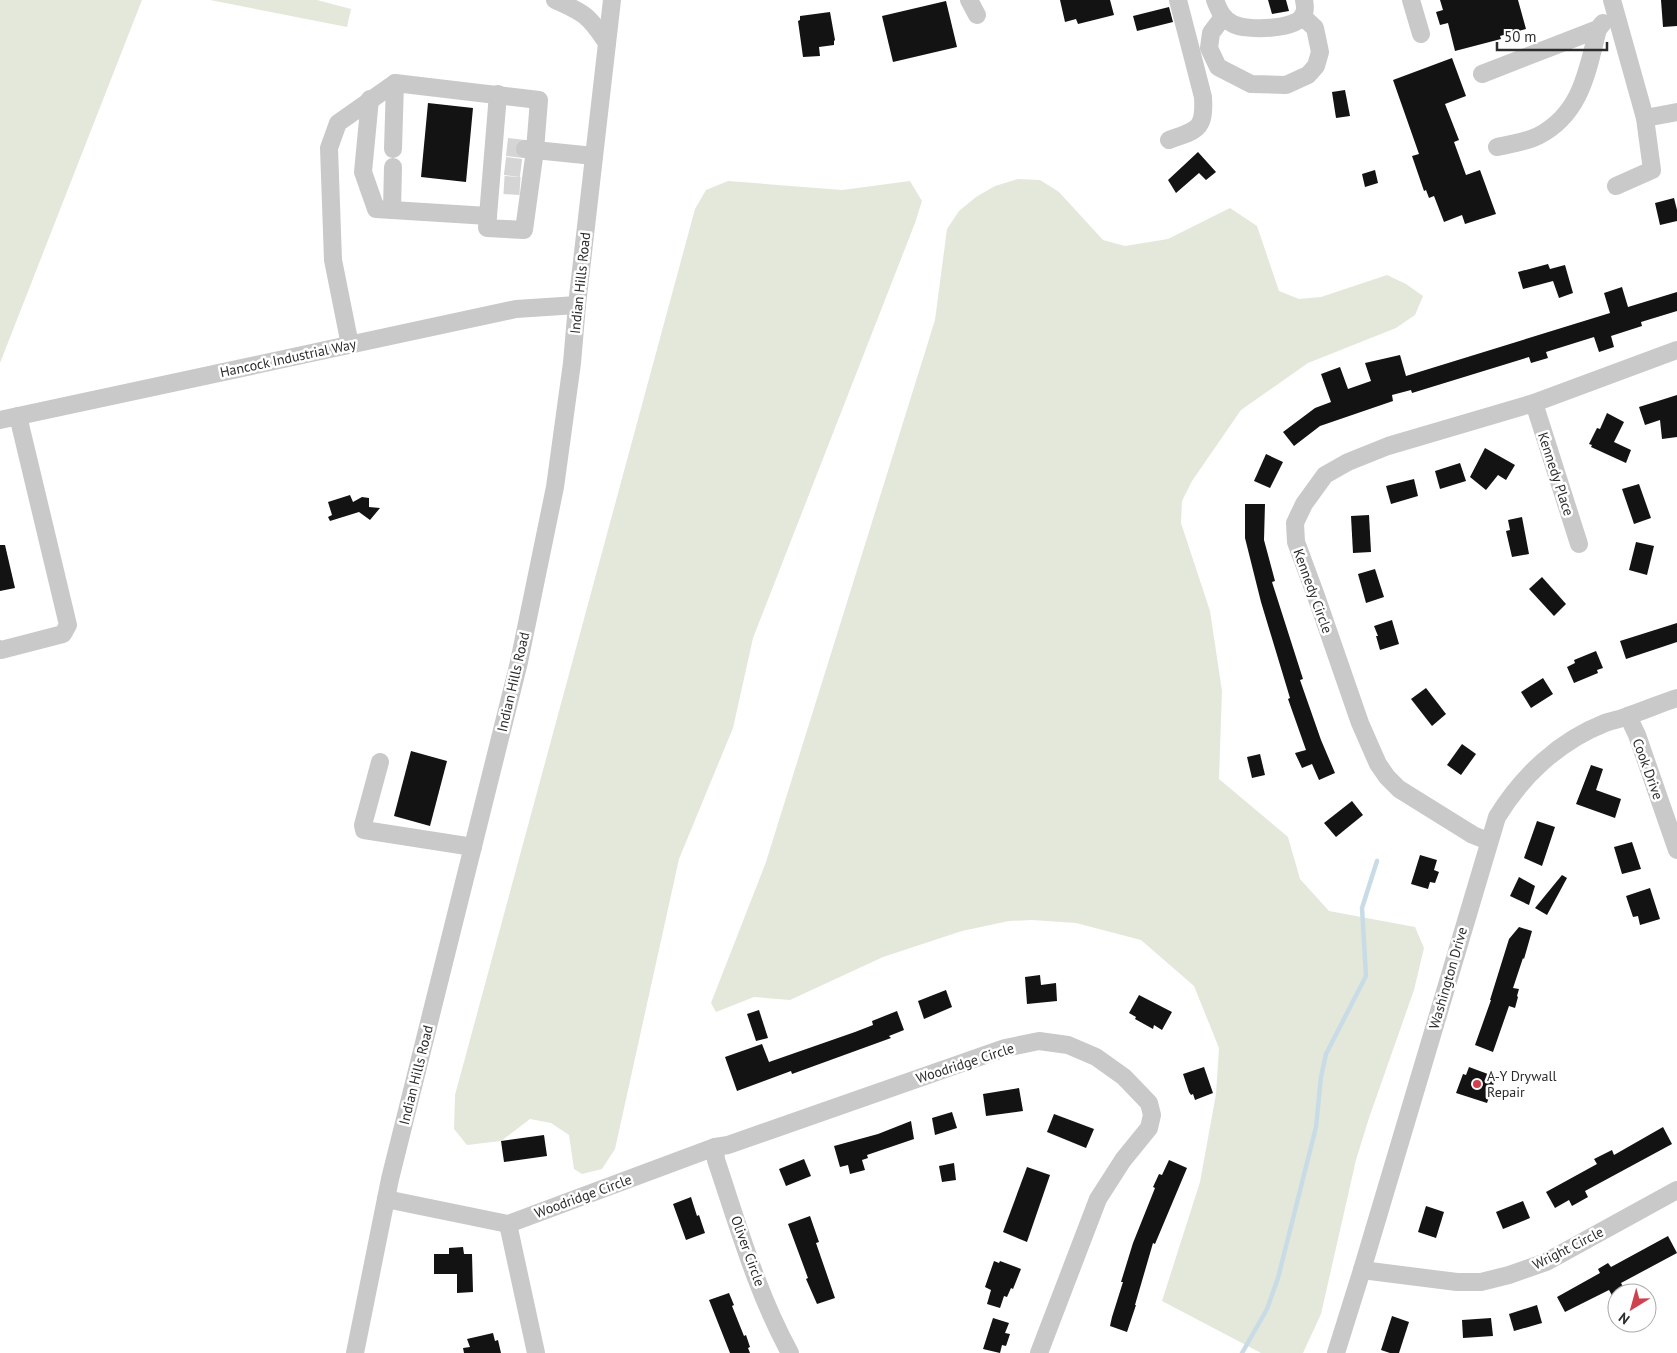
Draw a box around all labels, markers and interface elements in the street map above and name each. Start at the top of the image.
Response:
scale bar [1497,20,1607,52]
text: 50 m [1504,27,1537,46]
street label: Indian Hills Road [566,231,594,335]
street label: Hancock Industrial Way [218,335,358,381]
street label: Kennedy Place [1534,430,1578,518]
street label: Kennedy Circle [1289,546,1337,636]
street label: Indian Hills Road [493,630,533,734]
street label: Cook Drive [1629,736,1667,802]
street label: Washington Drive [1425,925,1471,1031]
street label: Indian Hills Road [395,1023,437,1127]
street label: Woodridge Circle [914,1039,1016,1087]
place label: A-Y Drywall Repair [1487,1067,1557,1101]
marker: A-Y Drywall Repair [1471,1078,1483,1090]
street label: Woodridge Circle [532,1170,634,1222]
street label: Oliver Circle [727,1213,769,1289]
street label: Wright Circle [1530,1222,1606,1274]
north arrow [1607,1283,1657,1333]
text: N [1615,1308,1633,1328]

